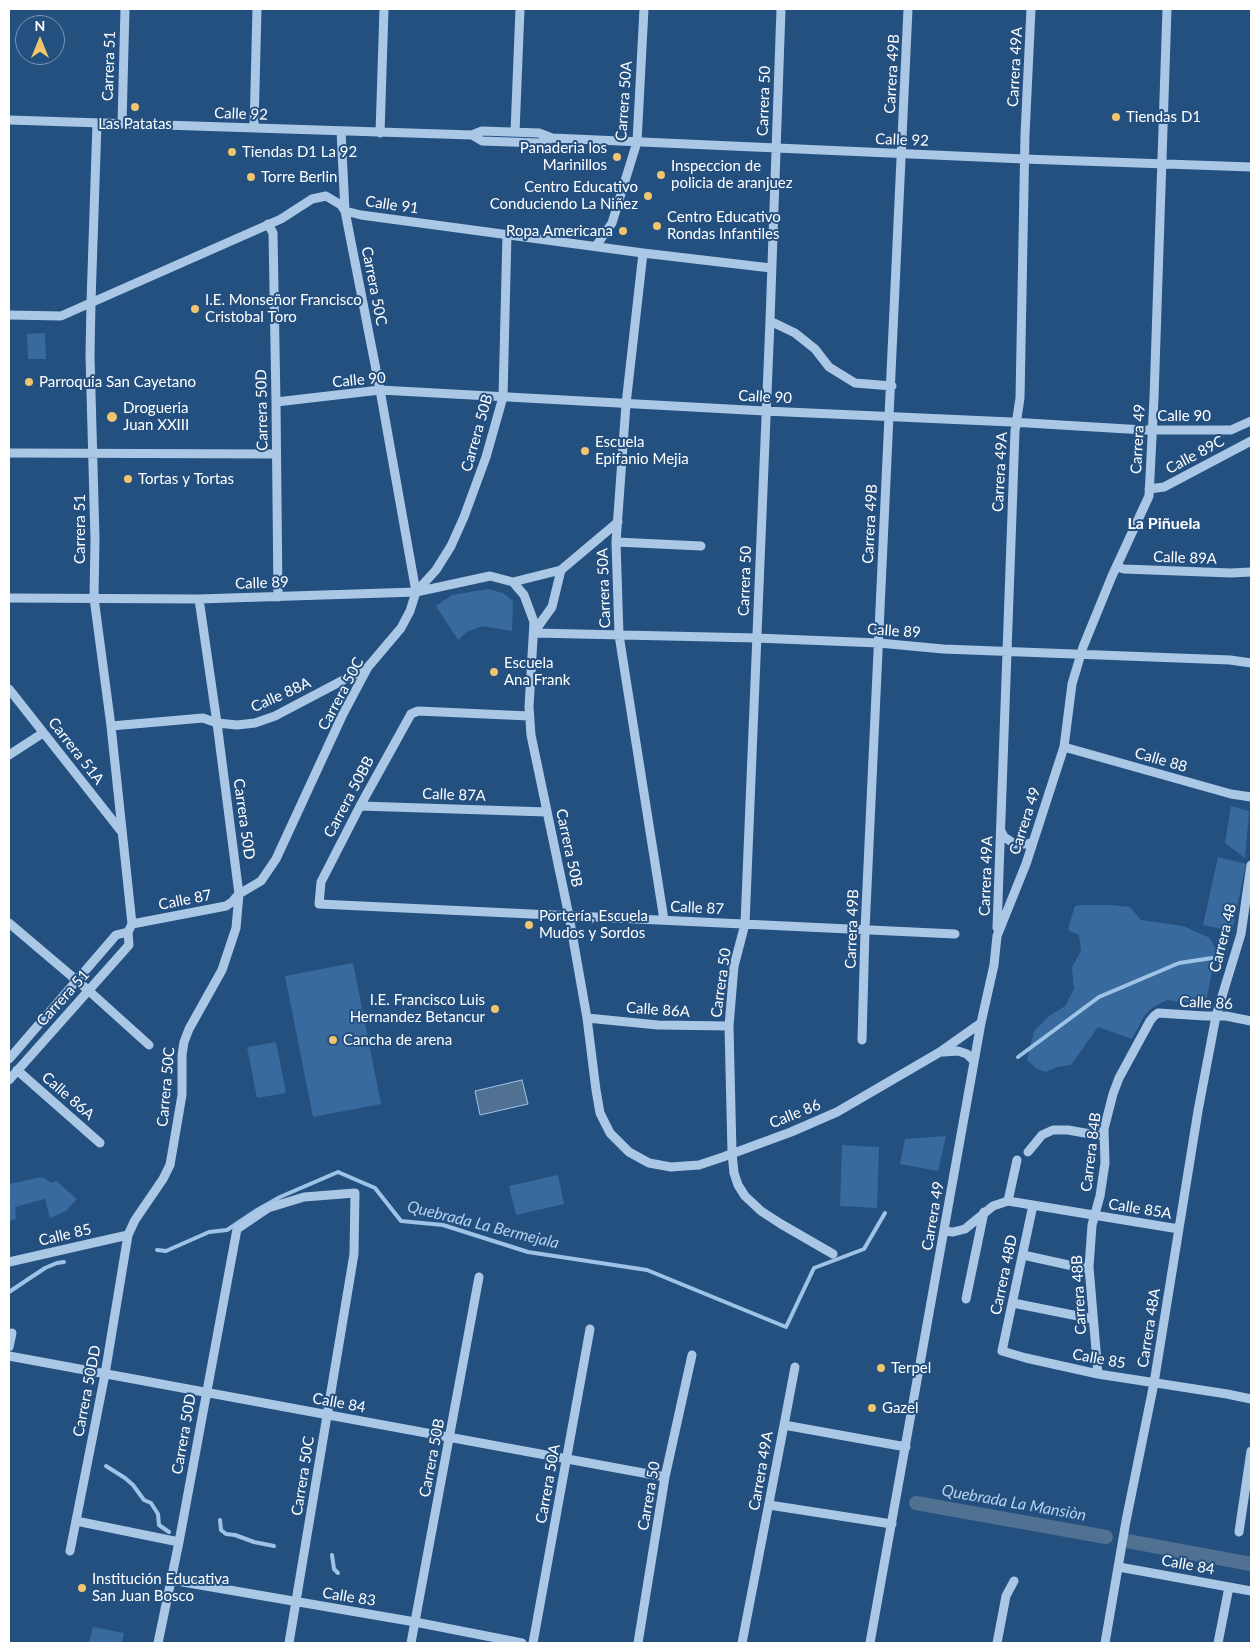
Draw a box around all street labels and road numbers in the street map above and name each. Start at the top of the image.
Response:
street label: Carrera 49A [1004,26,1026,108]
street label: Carrera 51 [99,31,119,101]
street label: Carrera 49B [881,34,903,114]
street label: Carrera 50A [612,60,636,142]
street label: Carrera 50 [754,66,774,136]
street label: Calle 92 [214,104,268,124]
street label: Calle 92 [875,130,929,150]
street label: Calle 91 [364,192,420,218]
street label: Carrera 50C [358,245,390,327]
street label: Carrera 50D [252,369,272,451]
street label: Calle 90 [331,369,387,391]
street label: Calle 90 [738,387,792,407]
street label: Carrera 50B [457,392,497,474]
street label: Carrera 49 [1127,404,1149,474]
street label: Calle 90 [1157,407,1211,425]
street label: Carrera 49A [989,431,1011,513]
street label: Calle 89C [1163,432,1227,478]
street label: Carrera 49B [859,484,881,564]
street label: Carrera 51 [71,494,89,564]
street label: Carrera 50 [735,546,755,616]
street label: Carrera 50A [594,548,614,628]
street label: Calle 89A [1153,548,1217,568]
street label: Calle 89 [235,573,289,593]
street label: Calle 89 [867,620,921,642]
street label: Carrera 50C [314,654,368,734]
street label: Calle 88A [248,674,314,716]
street label: Carrera 51A [44,714,108,788]
street label: Calle 88 [1133,744,1189,776]
street label: Carrera 50BB [320,753,378,841]
street label: Carrera 50D [229,777,259,861]
street label: Calle 87A [422,785,486,805]
street label: Carrera 49 [1006,785,1044,857]
street label: Carrera 50B [552,807,586,889]
street label: Carrera 49A [976,836,996,916]
street label: Calle 87 [157,886,213,914]
street label: Carrera 49B [842,889,862,969]
street label: Calle 87 [670,898,724,918]
street label: Carrera 48 [1206,902,1240,974]
street label: Carrera 50 [707,947,735,1019]
street label: Carrera 51 [33,966,93,1030]
street label: Calle 86 [1179,993,1233,1013]
street label: Calle 86A [626,999,690,1021]
street label: Carrera 50C [154,1046,178,1128]
street label: Calle 86A [38,1068,98,1124]
street label: Calle 86 [767,1096,823,1132]
street label: Carrera 84B [1077,1111,1105,1193]
street label: Carrera 49 [918,1180,948,1252]
street label: Calle 85A [1107,1195,1173,1223]
street label: Calle 85 [37,1220,93,1250]
street label: Carrera 48D [987,1233,1021,1317]
street label: Carrera 48B [1068,1255,1090,1335]
street label: Carrera 48A [1134,1287,1164,1369]
street label: Carrera 50DD [69,1344,105,1438]
street label: Calle 85 [1071,1345,1127,1373]
street label: Calle 84 [311,1389,367,1417]
street label: Carrera 50D [168,1392,200,1476]
street label: Carrera 50B [416,1417,448,1499]
street label: Carrera 49A [745,1430,777,1512]
street label: Carrera 50C [288,1435,318,1517]
street label: Carrera 50A [532,1443,564,1525]
street label: Carrera 50 [634,1460,664,1532]
street label: Calle 84 [1160,1551,1216,1579]
street label: Calle 83 [321,1584,377,1610]

